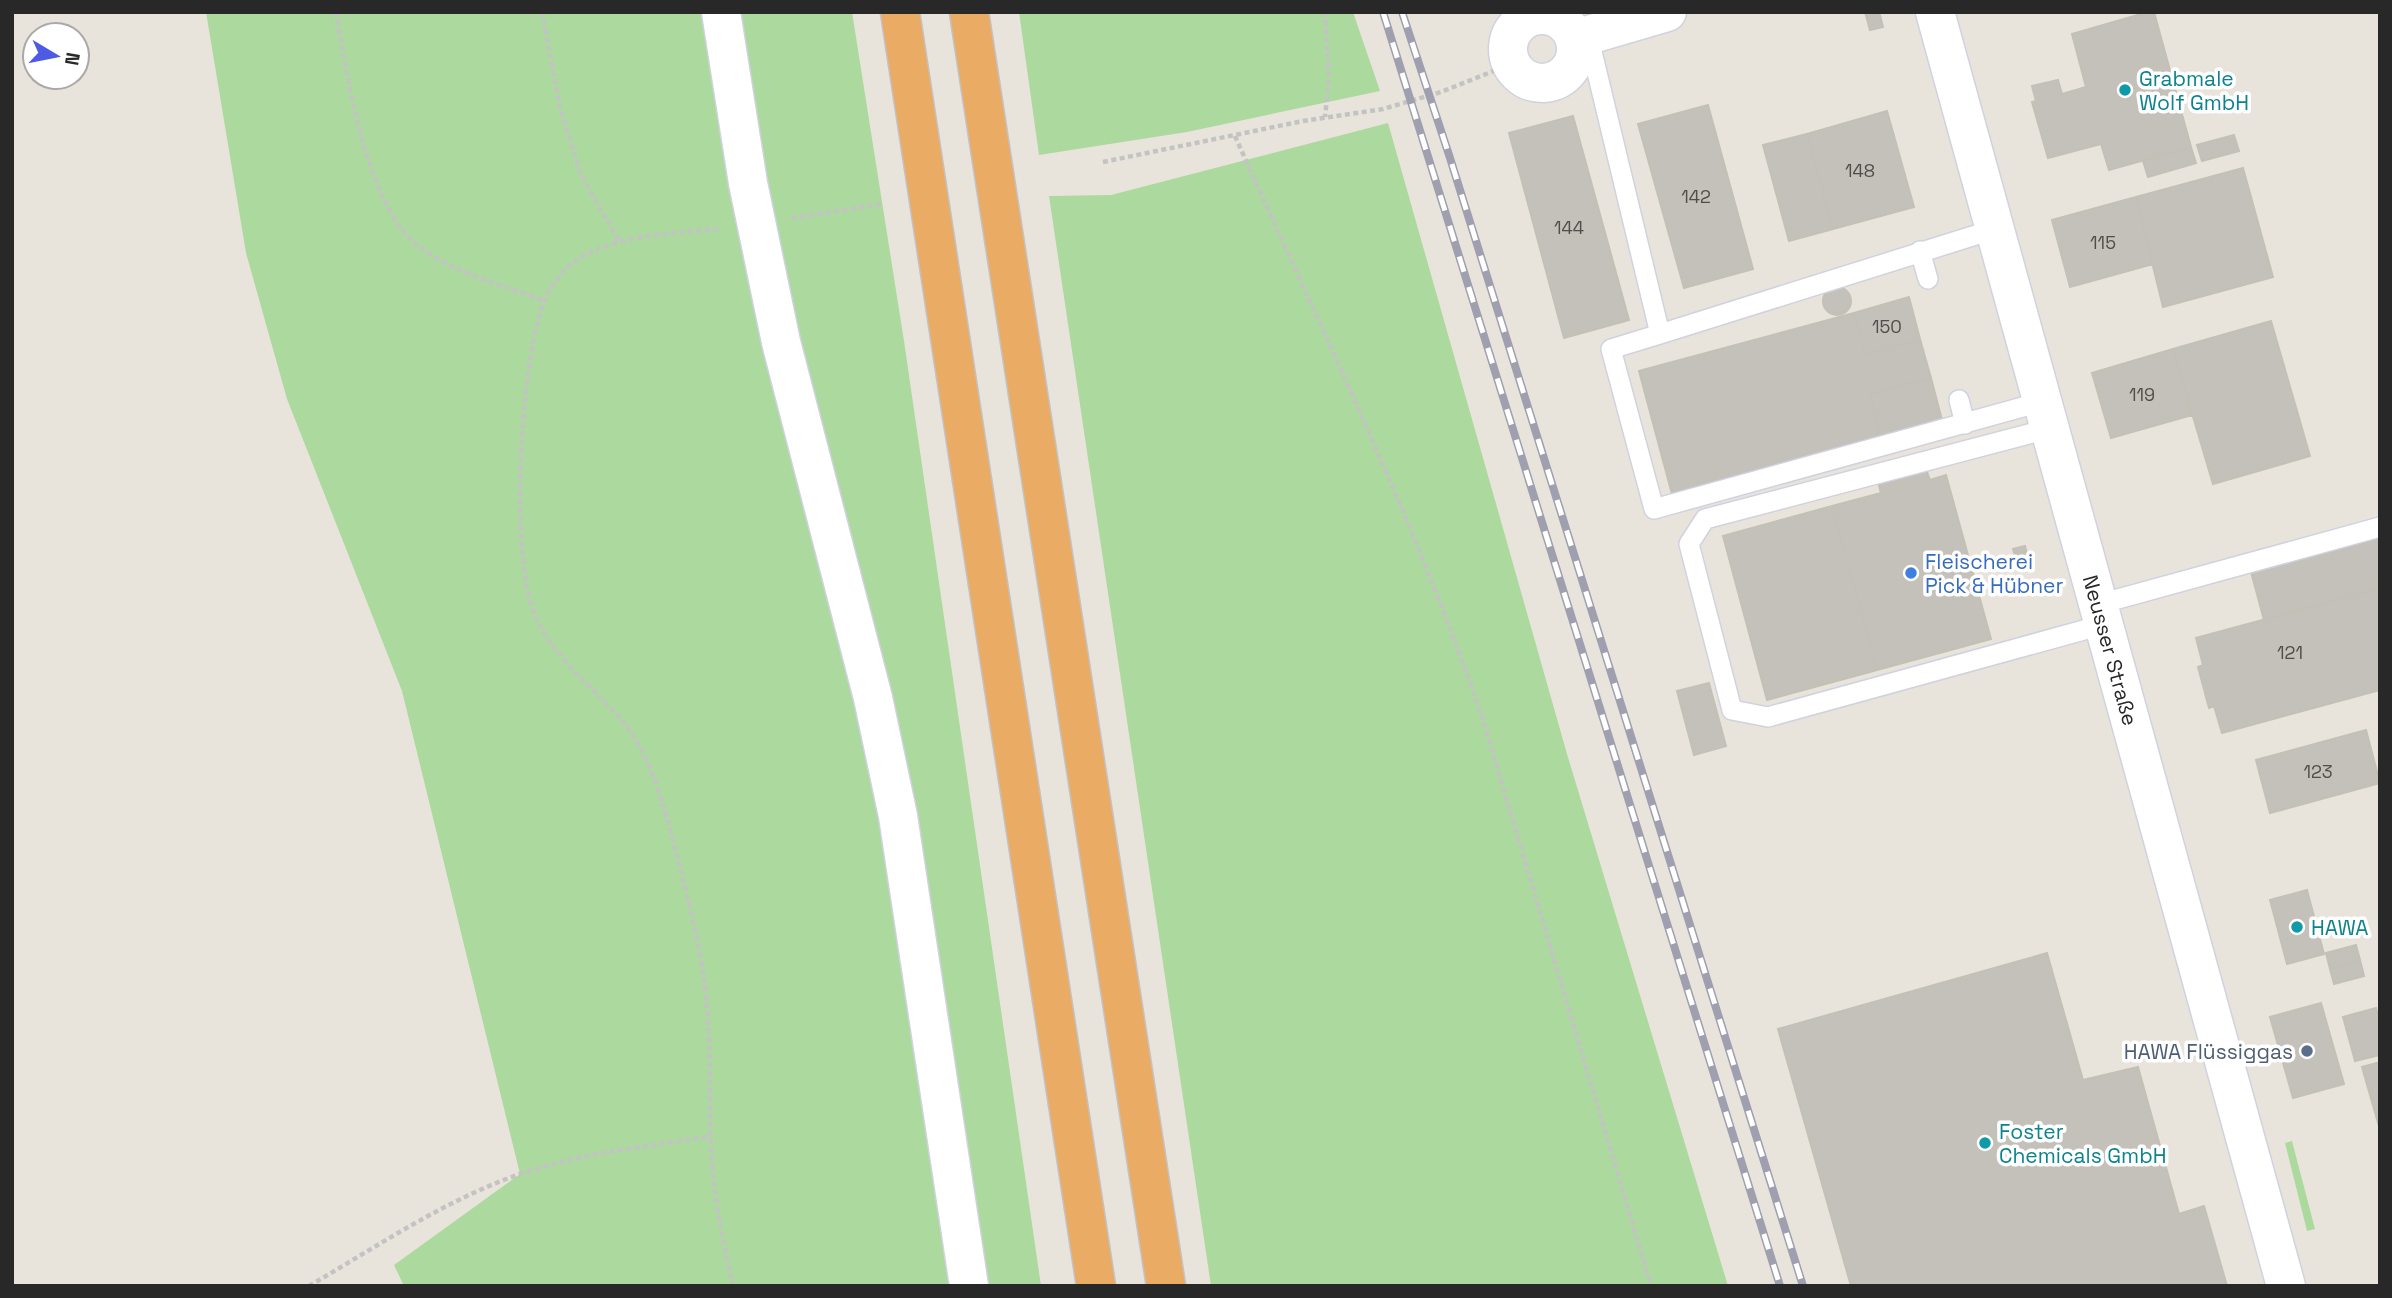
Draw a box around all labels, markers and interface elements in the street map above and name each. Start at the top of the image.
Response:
north arrow [21,21,91,91]
text: N [59,50,86,67]
place label: Grabmale Wolf GmbH [2139,65,2249,116]
marker: Grabmale Wolf GmbH [2117,82,2133,98]
house number: 148 [1845,159,1875,182]
house number: 142 [1681,185,1711,208]
house number: 144 [1554,216,1584,239]
house number: 115 [2090,231,2116,254]
house number: 150 [1872,315,1902,338]
house number: 119 [2129,383,2155,406]
place label: Fleischerei Pick & Hübner [1925,548,2064,599]
marker: Fleischerei Pick & Hübner [1903,565,1919,581]
street label: Neusser Straße [2077,572,2144,729]
house number: 121 [2277,641,2303,664]
house number: 123 [2303,760,2333,783]
place label: HAWA [2311,914,2369,941]
marker: HAWA [2289,919,2305,935]
place label: HAWA Flüssiggas [2124,1038,2293,1065]
marker: HAWA Flüssiggas [2299,1043,2315,1059]
place label: Foster Chemicals GmbH [1999,1118,2166,1169]
marker: Foster Chemicals GmbH [1977,1135,1993,1151]

